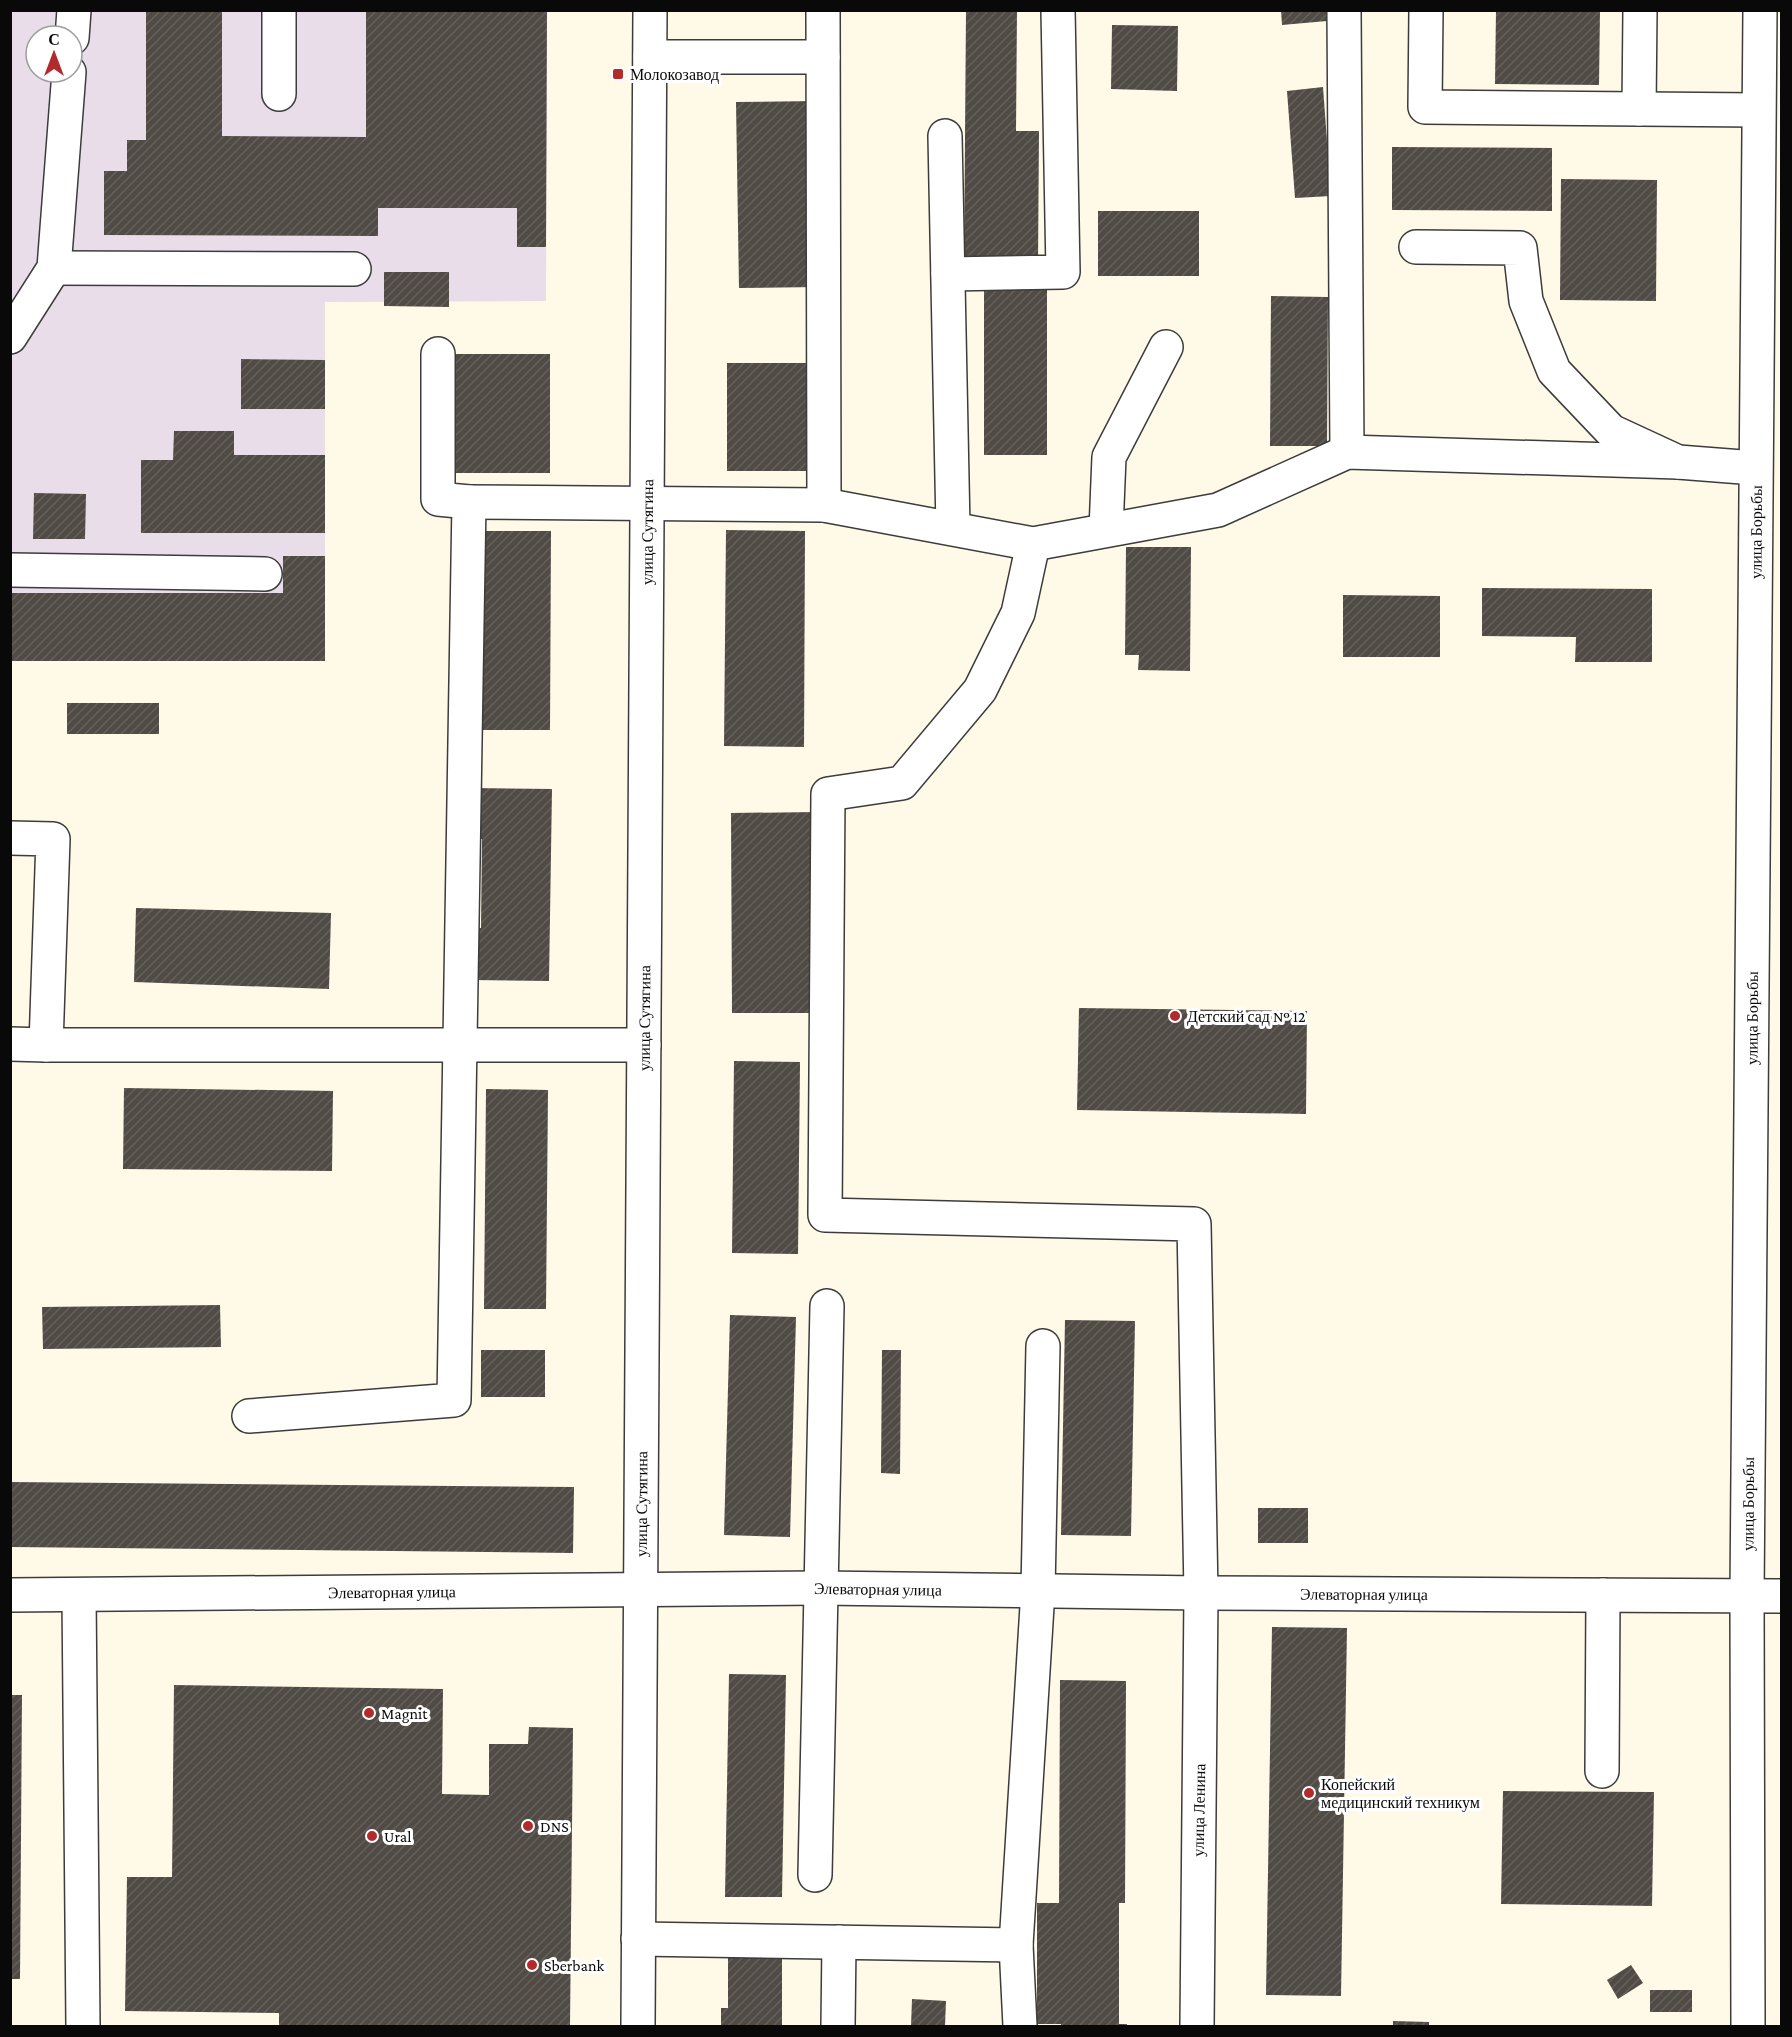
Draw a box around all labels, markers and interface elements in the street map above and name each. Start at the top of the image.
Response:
north arrow [24,24,84,84]
text: С [48,31,60,48]
place label: Молокозавод [630,66,719,84]
marker: Молокозавод [611,67,625,81]
street label: улица Сутягина [638,479,656,585]
street label: улица Борьбы [1747,485,1765,579]
street label: улица Сутягина [635,965,654,1071]
street label: улица Борьбы [1743,971,1761,1065]
place label: Детский сад № 12 [1187,1008,1306,1026]
marker: Детский сад № 12 [1168,1009,1182,1023]
street label: улица Сутягина [632,1451,651,1557]
street label: улица Борьбы [1739,1457,1757,1551]
street label: Элеваторная улица [814,1579,942,1599]
street label: Элеваторная улица [328,1583,456,1601]
street label: Элеваторная улица [1300,1585,1428,1604]
place label: Magnit [381,1705,428,1723]
marker: Magnit [362,1706,376,1720]
street label: улица Ленина [1190,1763,1209,1857]
place label: Копейский медицинский техникум [1321,1776,1480,1812]
marker: Копейский медицинский техникум [1302,1786,1316,1800]
place label: DNS [540,1818,569,1835]
marker: DNS [521,1819,535,1833]
place label: Ural [384,1828,411,1845]
marker: Ural [365,1829,379,1843]
place label: Sberbank [544,1957,605,1974]
marker: Sberbank [525,1958,539,1972]

